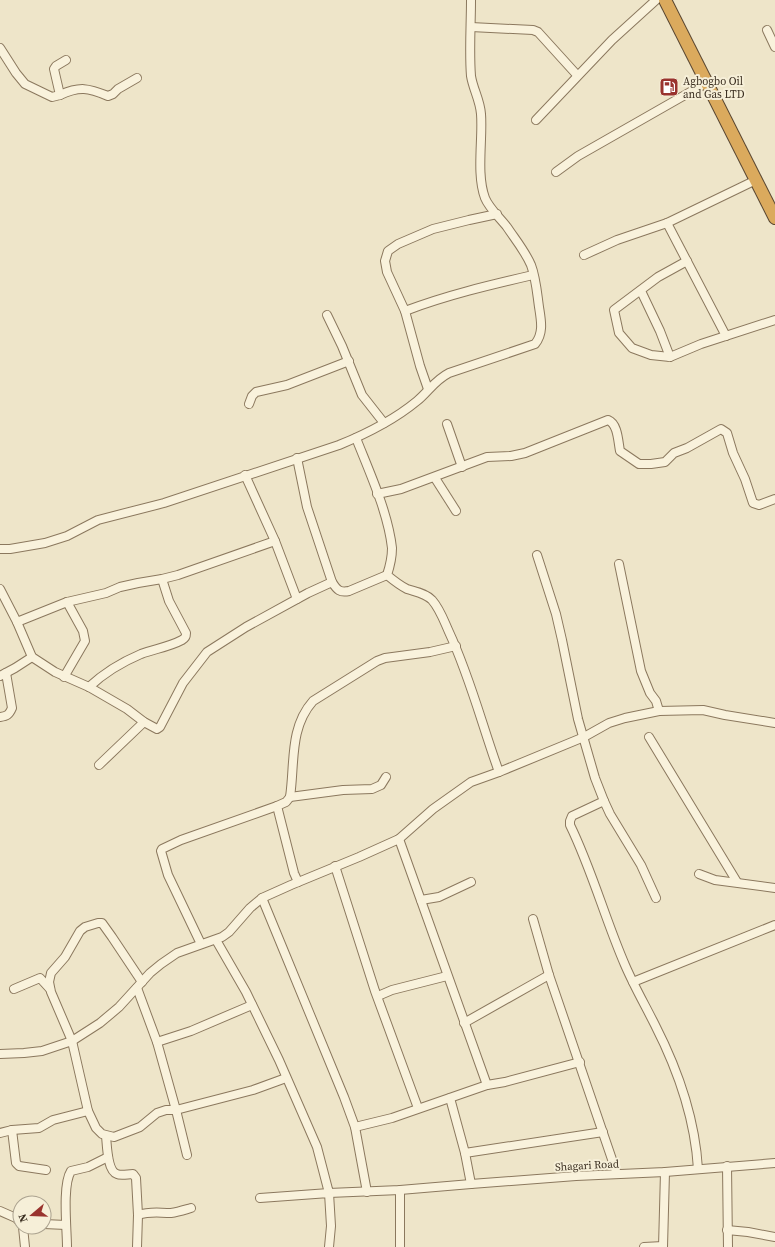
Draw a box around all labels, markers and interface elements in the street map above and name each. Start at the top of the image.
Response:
place label: Agbogbo Oil and Gas LTD [683,74,745,102]
fuel station icon: Agbogbo Oil and Gas LTD [658,76,680,98]
street label: Shagari Road [555,1156,620,1175]
north arrow [12,1195,52,1235]
text: N [15,1212,31,1224]

